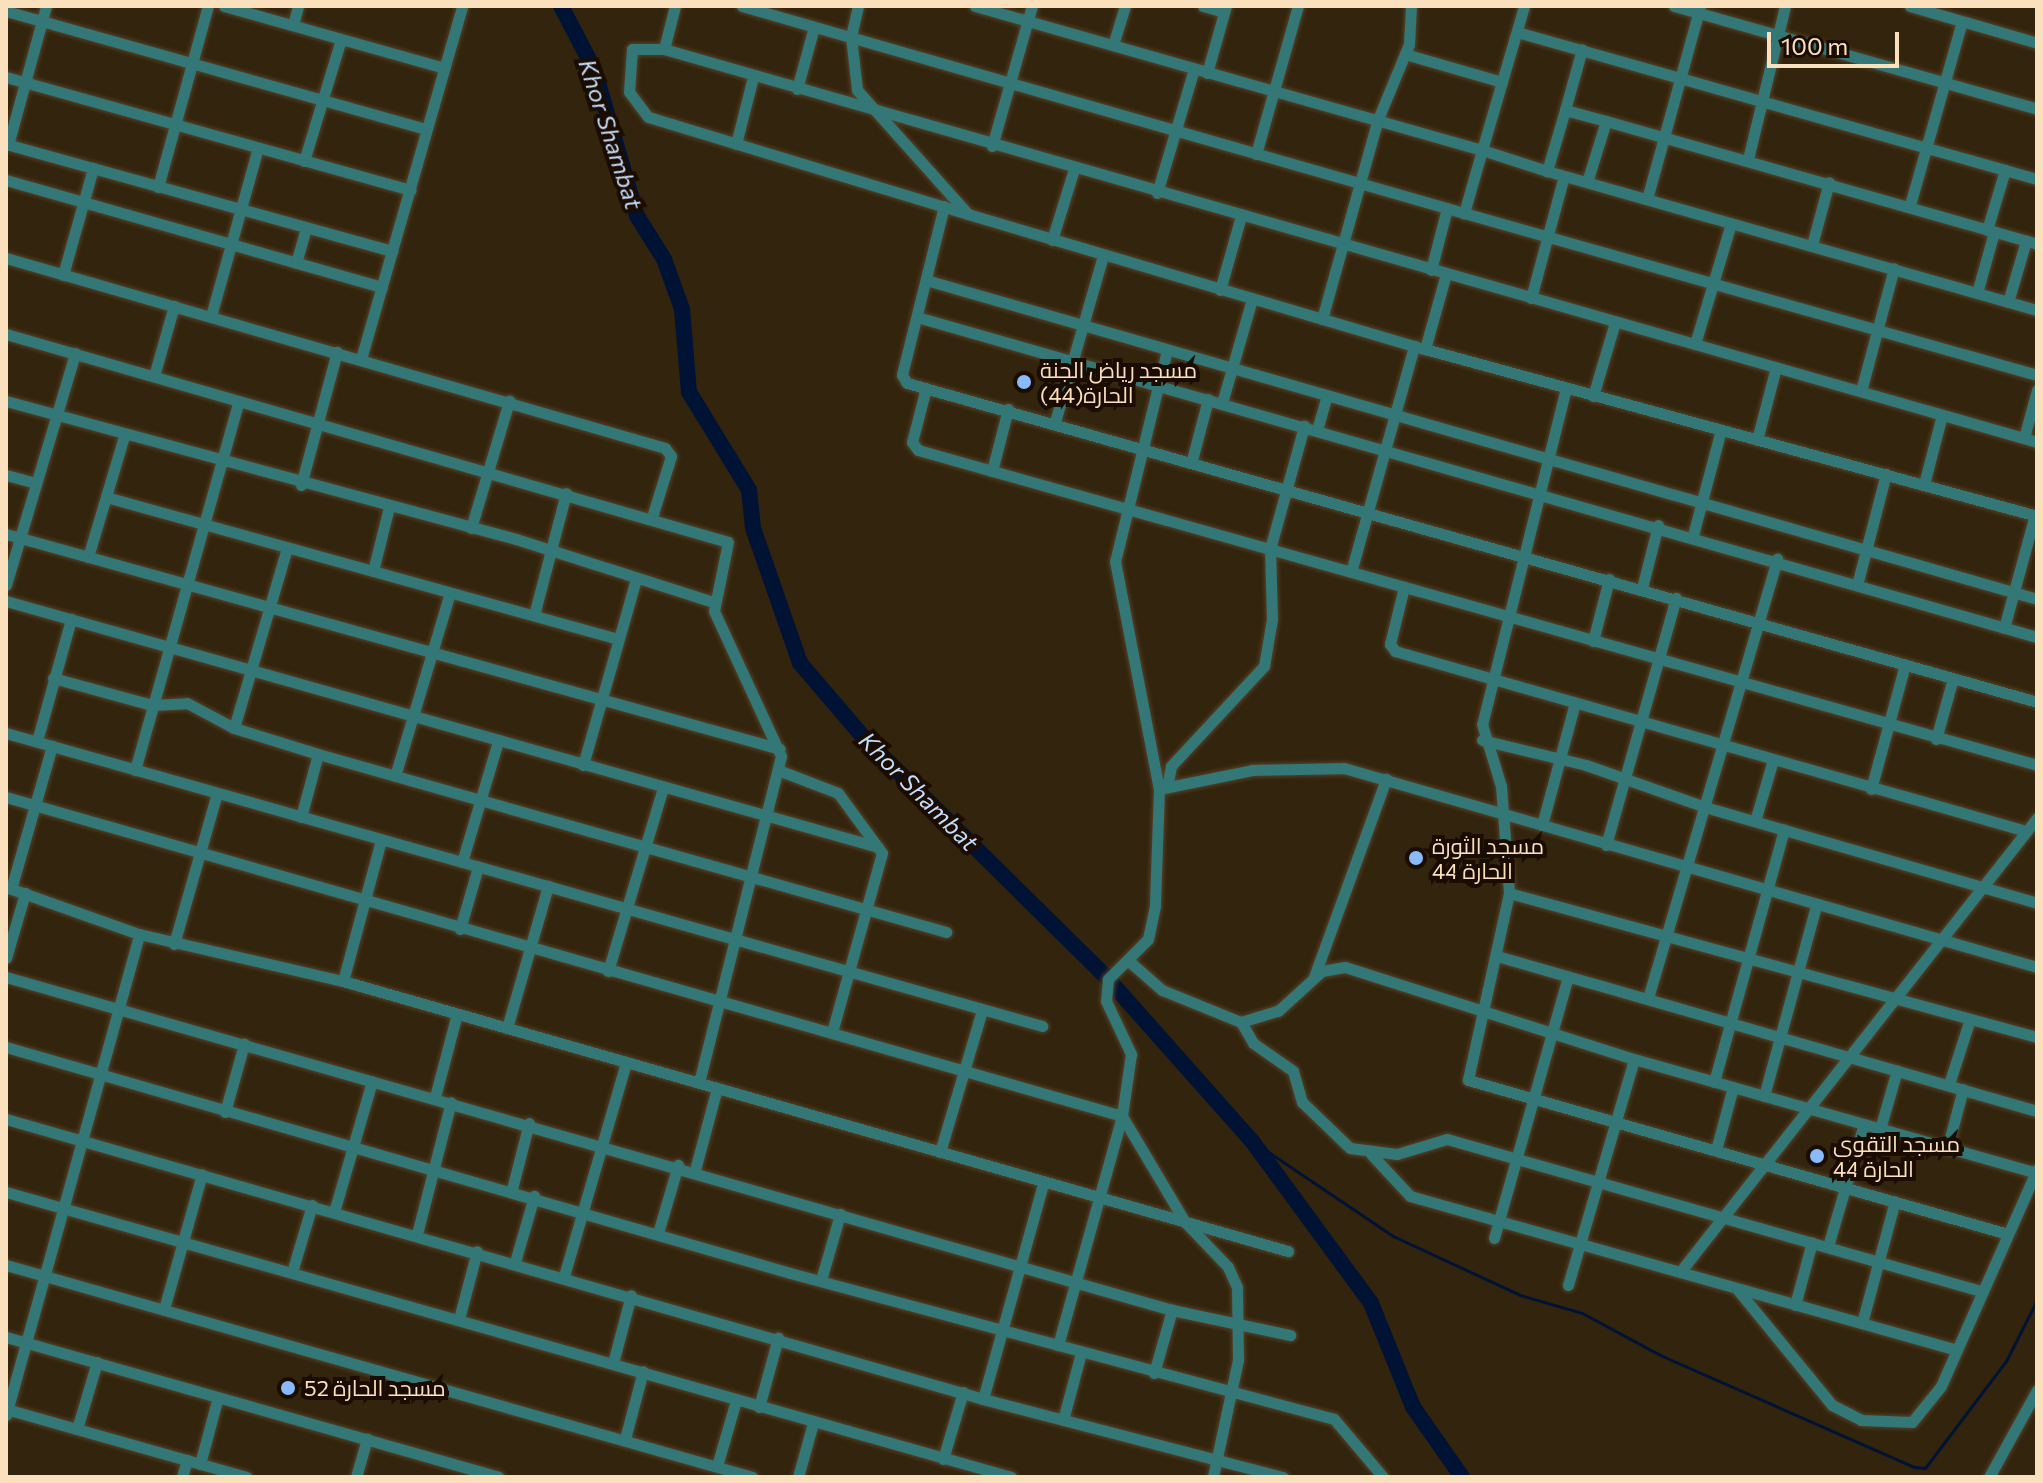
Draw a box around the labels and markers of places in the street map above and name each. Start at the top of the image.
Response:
place label: مسجد رياض الجنة الحارة(44) [1040,356,1197,408]
marker: مسجد رياض الجنة الحارة(44) [1015,373,1033,391]
place label: مسجد الثورة الحارة 44 [1432,832,1544,884]
marker: مسجد الثورة الحارة 44 [1407,849,1425,867]
place label: مسجد التقوي الحارة 44 [1833,1130,1960,1182]
marker: مسجد التقوي الحارة 44 [1808,1147,1826,1165]
place label: مسجد الحارة 52 [304,1375,446,1401]
marker: مسجد الحارة 52 [279,1379,297,1397]

